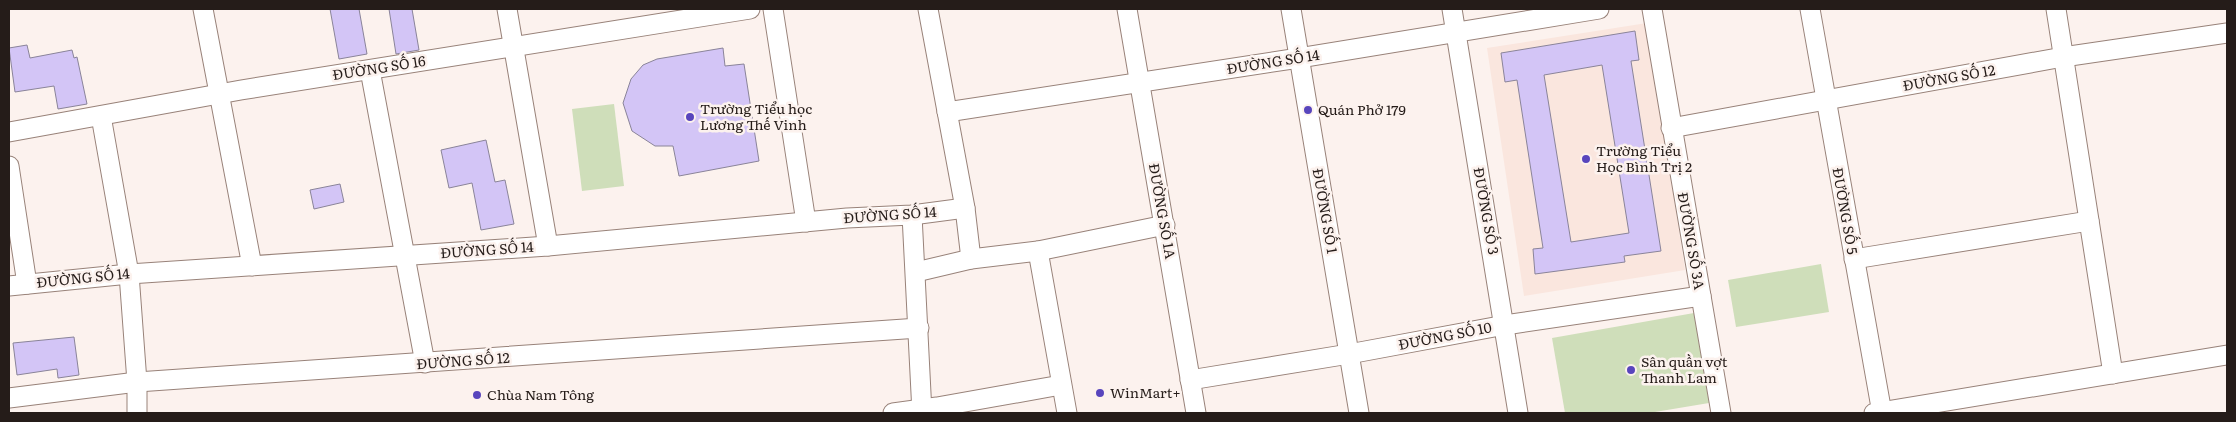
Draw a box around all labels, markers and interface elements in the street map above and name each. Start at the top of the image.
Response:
street label: ĐƯỜNG SỐ 14 [1225,44,1321,78]
street label: ĐƯỜNG SỐ 16 [331,50,427,84]
street label: ĐƯỜNG SỐ 12 [1901,59,1997,95]
place label: Trường Tiểu học Lương Thế Vinh [700,98,812,134]
place label: Quán Phở 179 [1318,99,1406,119]
marker: Quán Phở 179 [1302,104,1314,116]
marker: Trường Tiểu học Lương Thế Vinh [684,111,696,123]
place label: Trường Tiểu Học Bình Trị 2 [1596,140,1692,176]
marker: Trường Tiểu Học Bình Trị 2 [1580,153,1592,165]
street label: ĐƯỜNG SỐ 1A [1145,161,1181,261]
street label: ĐƯỜNG SỐ 3 [1469,166,1505,256]
street label: ĐƯỜNG SỐ 5 [1829,166,1863,256]
street label: ĐƯỜNG SỐ 1 [1309,167,1343,255]
street label: ĐƯỜNG SỐ 3A [1674,191,1711,292]
street label: ĐƯỜNG SỐ 14 [843,201,938,227]
street label: ĐƯỜNG SỐ 14 [440,236,535,262]
street label: ĐƯỜNG SỐ 14 [35,262,131,292]
street label: ĐƯỜNG SỐ 10 [1396,316,1493,354]
street label: ĐƯỜNG SỐ 12 [416,347,510,373]
place label: Sân quần vợt Thanh Lam [1641,351,1728,387]
marker: Sân quần vợt Thanh Lam [1625,364,1637,376]
place label: WinMart+ [1110,382,1181,402]
place label: Chùa Nam Tông [487,384,594,404]
marker: WinMart+ [1094,387,1106,399]
marker: Chùa Nam Tông [471,389,483,401]

